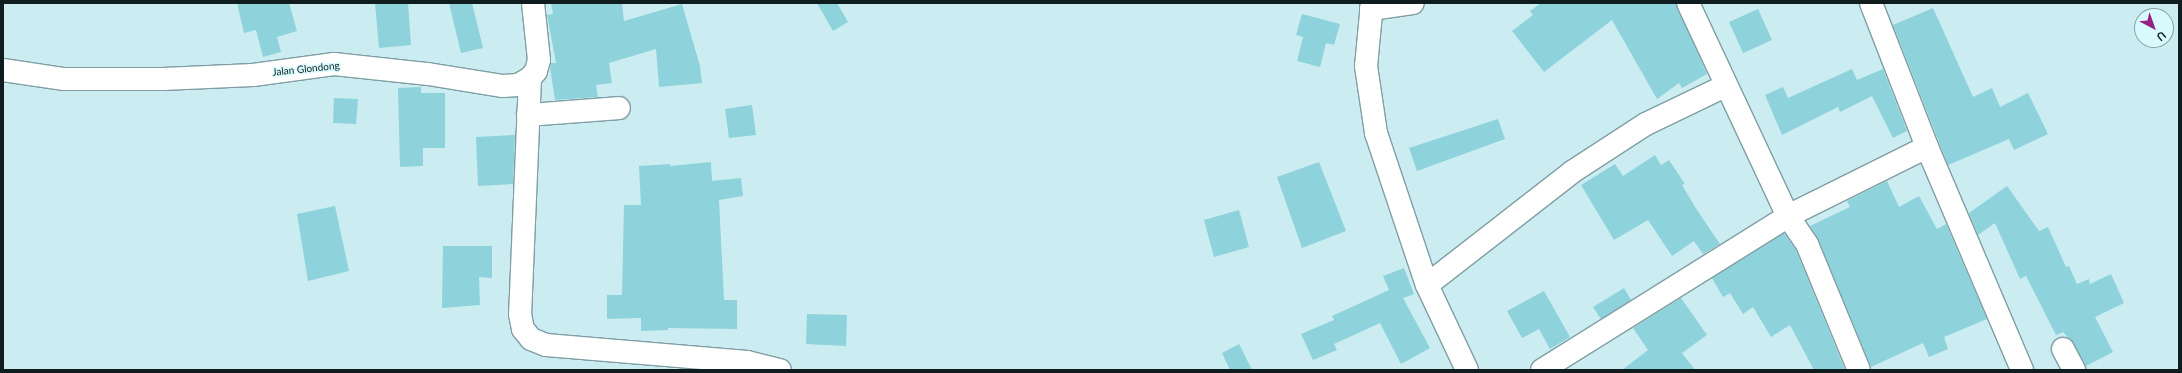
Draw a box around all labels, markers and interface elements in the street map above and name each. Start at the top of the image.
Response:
north arrow [2134,8,2174,48]
text: U [2154,29,2169,44]
street label: Jalan Glondong [272,60,340,78]

